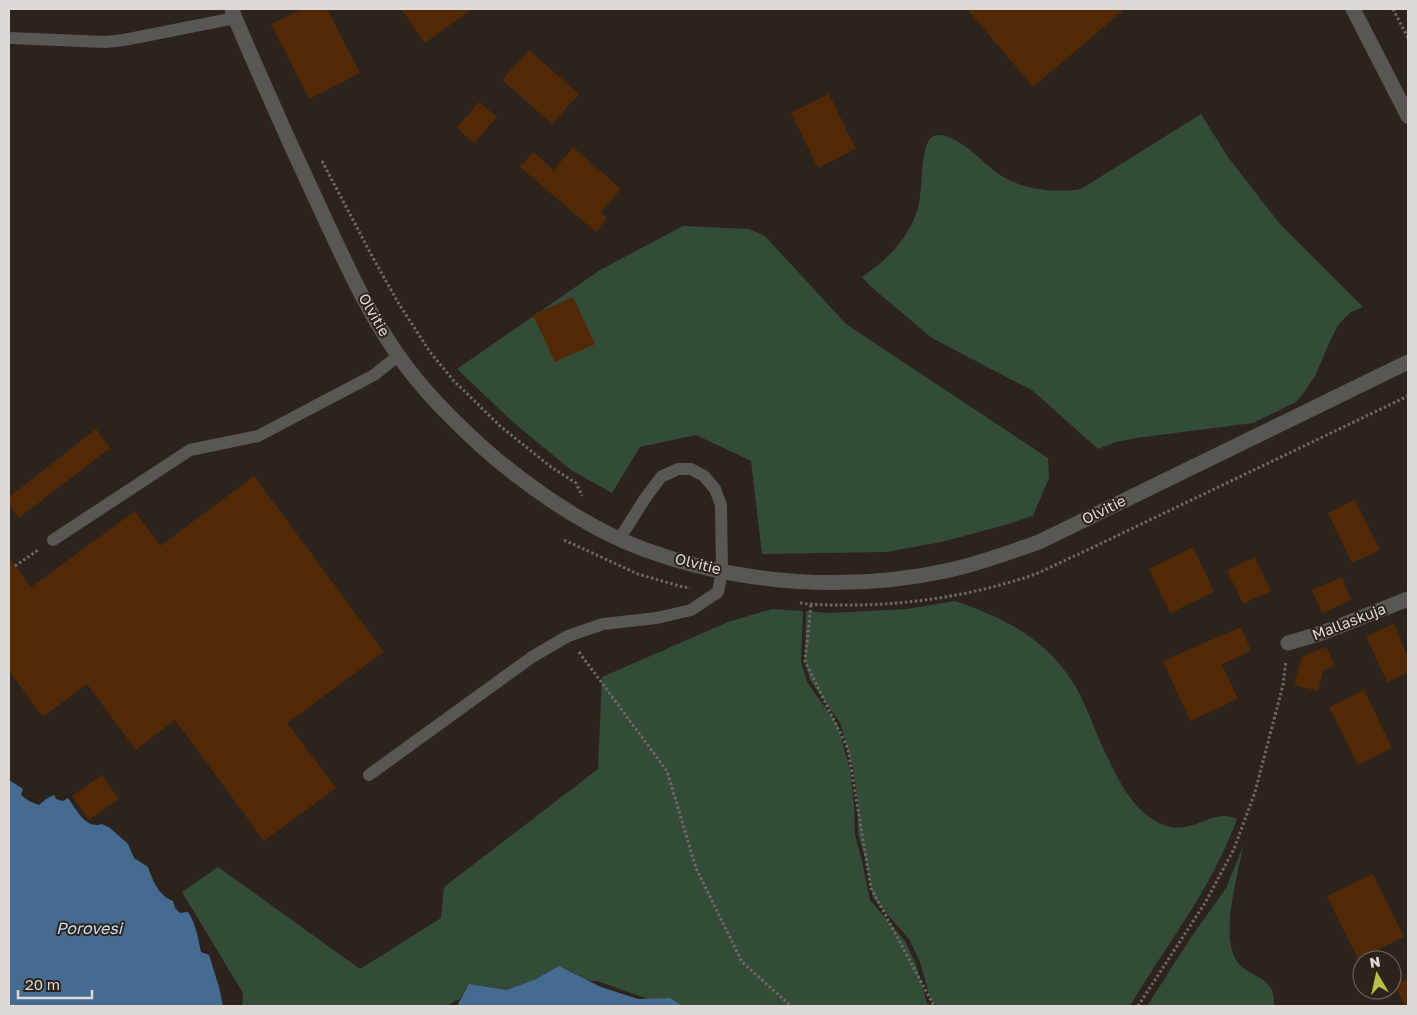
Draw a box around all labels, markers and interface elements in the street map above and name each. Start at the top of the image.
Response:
street label: Olvitie [355,290,394,339]
street label: Olvitie [1079,491,1129,527]
street label: Olvitie [673,549,723,577]
street label: Mallaskuja [1309,599,1388,643]
water label: Porovesi [56,918,124,938]
north arrow [1352,950,1402,1000]
text: N [1368,952,1381,971]
scale bar [18,968,91,1000]
text: 20 m [25,975,60,993]

